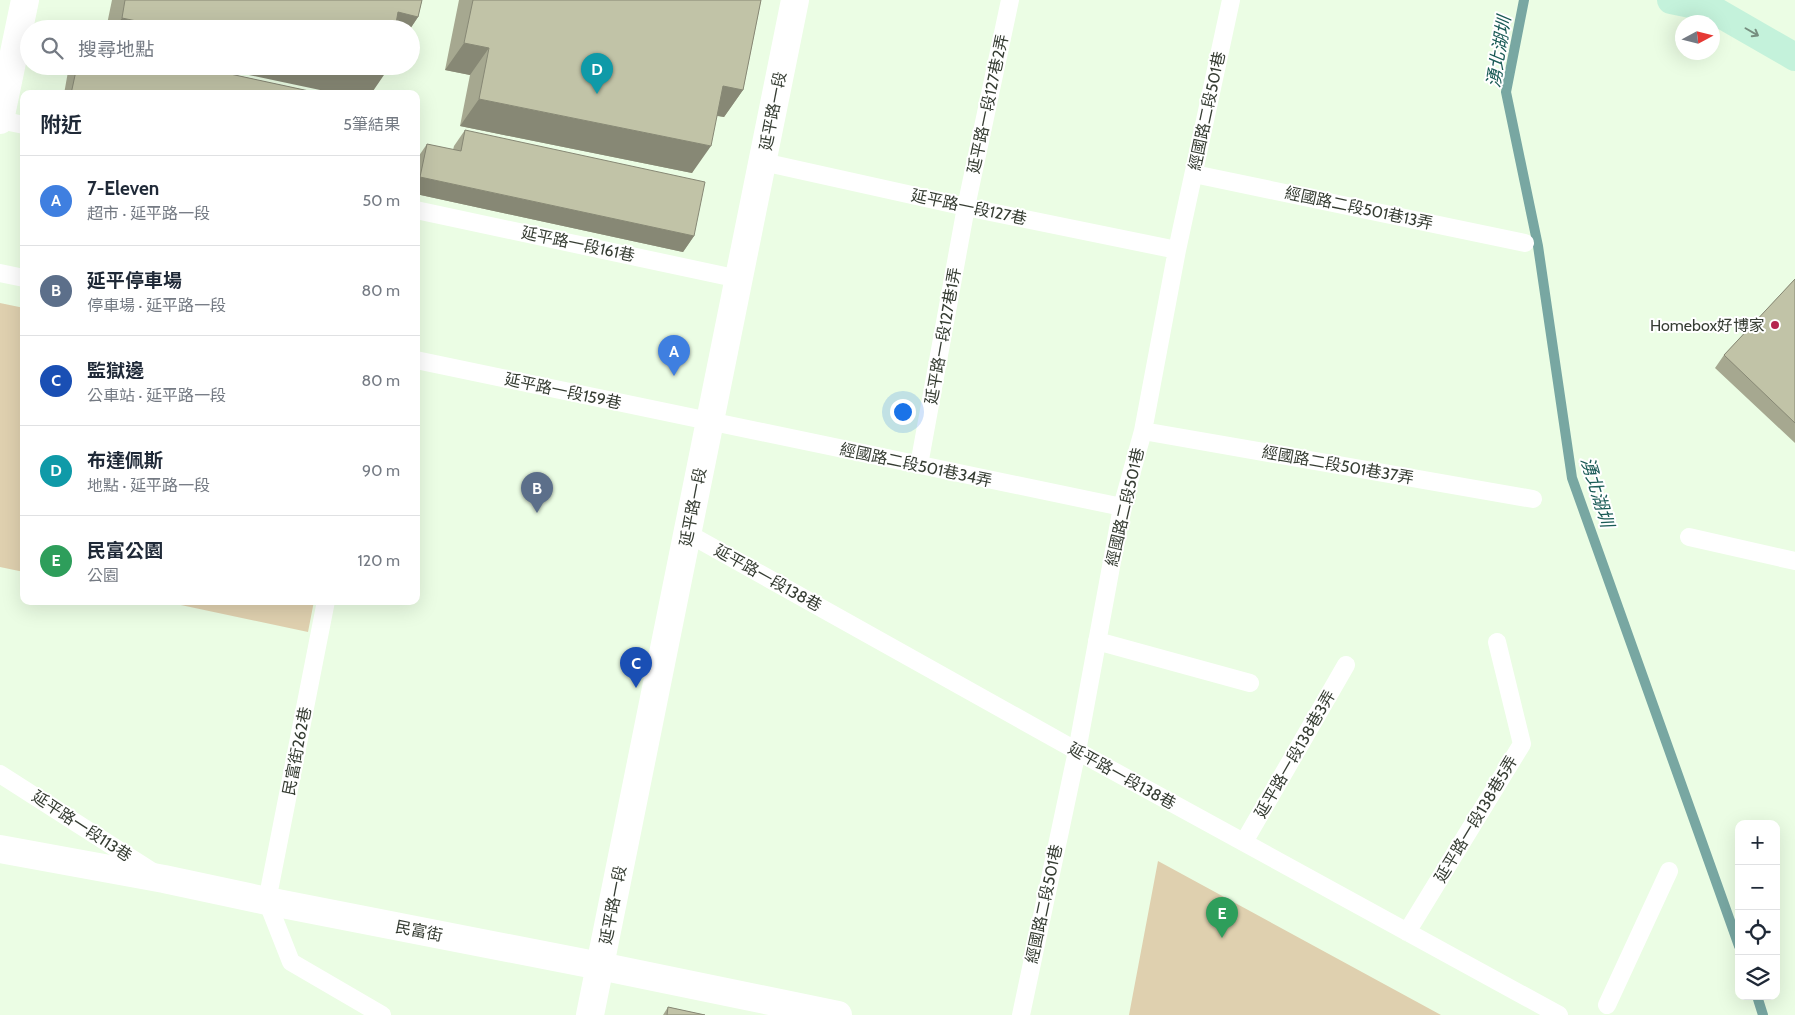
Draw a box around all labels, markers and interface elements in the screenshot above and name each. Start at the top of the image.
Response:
water label: 湧北湖圳 [1483,12,1516,89]
north arrow [1675,15,1720,60]
search box [20,20,420,75]
one-way arrow [1744,28,1758,38]
street label: 延平路一段127巷2弄 [964,33,1012,175]
icon: search [38,34,66,62]
text: 搜尋地點 [78,38,154,61]
street label: 經國路二段501巷 [1185,50,1229,172]
pin: D [581,53,613,94]
street label: 延平路一段 [756,70,790,152]
text: 附近 [40,112,82,137]
text: 5筆結果 [343,115,400,134]
text: 7-Eleven [87,177,159,200]
street label: 經國路二段501巷13弄 [1283,183,1435,233]
street label: 延平路一段127巷 [909,185,1029,229]
text: A [51,191,61,210]
text: 50 m [363,191,400,210]
text: 超市 · 延平路一段 [87,204,210,223]
street label: 延平路一段161巷 [520,223,636,265]
street label: 延平路一段127巷1弄 [922,266,964,406]
text: 延平停車場 [87,269,182,292]
text: B [51,281,61,300]
text: 80 m [362,281,400,300]
text: 停車場 · 延平路一段 [87,296,226,315]
place label: Homebox好博家 [1650,316,1765,335]
marker: Homebox好博家 [1769,319,1781,331]
pin: A [658,335,690,376]
text: 監獄邊 [87,359,144,382]
street label: 延平路一段159巷 [503,369,623,413]
text: C [51,371,61,390]
text: 80 m [362,371,400,390]
text: 公車站 · 延平路一段 [87,386,226,405]
your location [890,399,916,425]
street label: 經國路二段501巷34弄 [838,440,994,490]
street label: 經國路二段501巷37弄 [1261,442,1415,488]
street label: 經國路二段501巷 [1102,446,1148,568]
text: 布達佩斯 [87,449,163,472]
water label: 湧北湖圳 [1576,454,1619,533]
text: D [50,461,62,480]
text: 90 m [362,461,400,480]
street label: 延平路一段 [676,466,710,548]
pin: B [521,472,553,513]
text: 地點 · 延平路一段 [87,476,210,495]
text: 民富公園 [87,539,163,562]
street label: 延平路一段138巷 [711,541,825,615]
text: E [51,551,61,570]
text: 120 m [358,551,400,570]
text: 公園 [87,566,119,585]
pin: C [620,647,652,688]
street label: 延平路一段138巷3弄 [1251,687,1339,821]
street label: 民富街262巷 [279,705,315,797]
street label: 延平路一段138巷 [1065,739,1179,813]
street label: 延平路一段138巷5弄 [1431,752,1521,886]
street label: 延平路一段113巷 [29,787,135,865]
map controls [1735,820,1780,1000]
button: + [1735,820,1780,865]
street label: 經國路二段501巷 [1022,843,1066,965]
street label: 延平路一段 [596,864,630,946]
button: − [1735,865,1780,910]
pin: E [1206,897,1238,938]
button: locate [1735,910,1780,955]
street label: 民富街 [394,917,444,945]
button: layers [1735,955,1780,1000]

